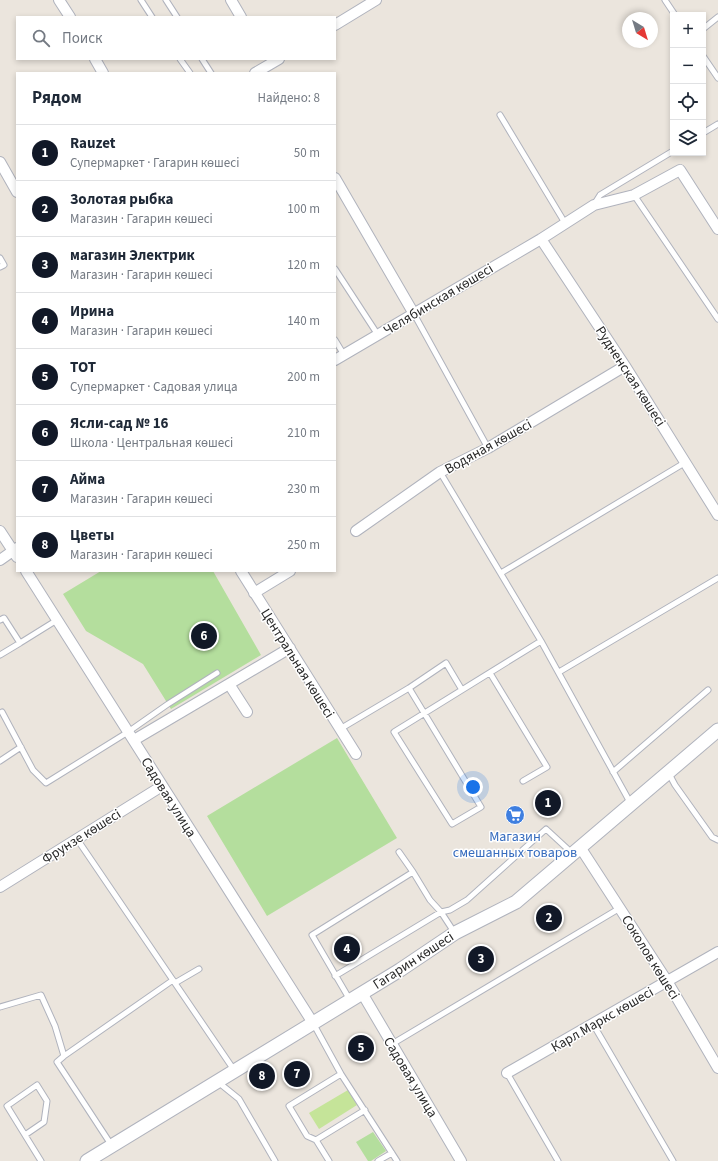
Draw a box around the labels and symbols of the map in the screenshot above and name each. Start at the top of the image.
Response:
north arrow [622,12,658,48]
street label: Челябинская көшесі [380,259,497,341]
street label: Рудненская көшесі [590,322,670,431]
street label: Водяная көшесі [441,415,536,479]
street label: Центральная көшесі [255,605,339,722]
pin: 6 [191,621,217,651]
street label: Садовая улица [136,754,201,841]
your location [463,777,483,797]
pin: 1 [535,788,561,818]
supermarket icon: Магазин смешанных товаров [504,804,526,826]
street label: Фрунзе көшесі [38,805,125,869]
place label: Магазин смешанных товаров [453,827,577,863]
pin: 2 [536,903,562,933]
street label: Соколов көшесі [616,911,684,1004]
street label: Гагарин көшесі [369,927,458,995]
pin: 4 [334,934,360,964]
pin: 3 [468,944,494,974]
street label: Карл Маркс көшесі [547,982,658,1057]
pin: 5 [348,1033,374,1063]
street label: Садовая улица [378,1033,442,1122]
pin: 7 [284,1059,310,1089]
pin: 8 [249,1061,275,1091]

